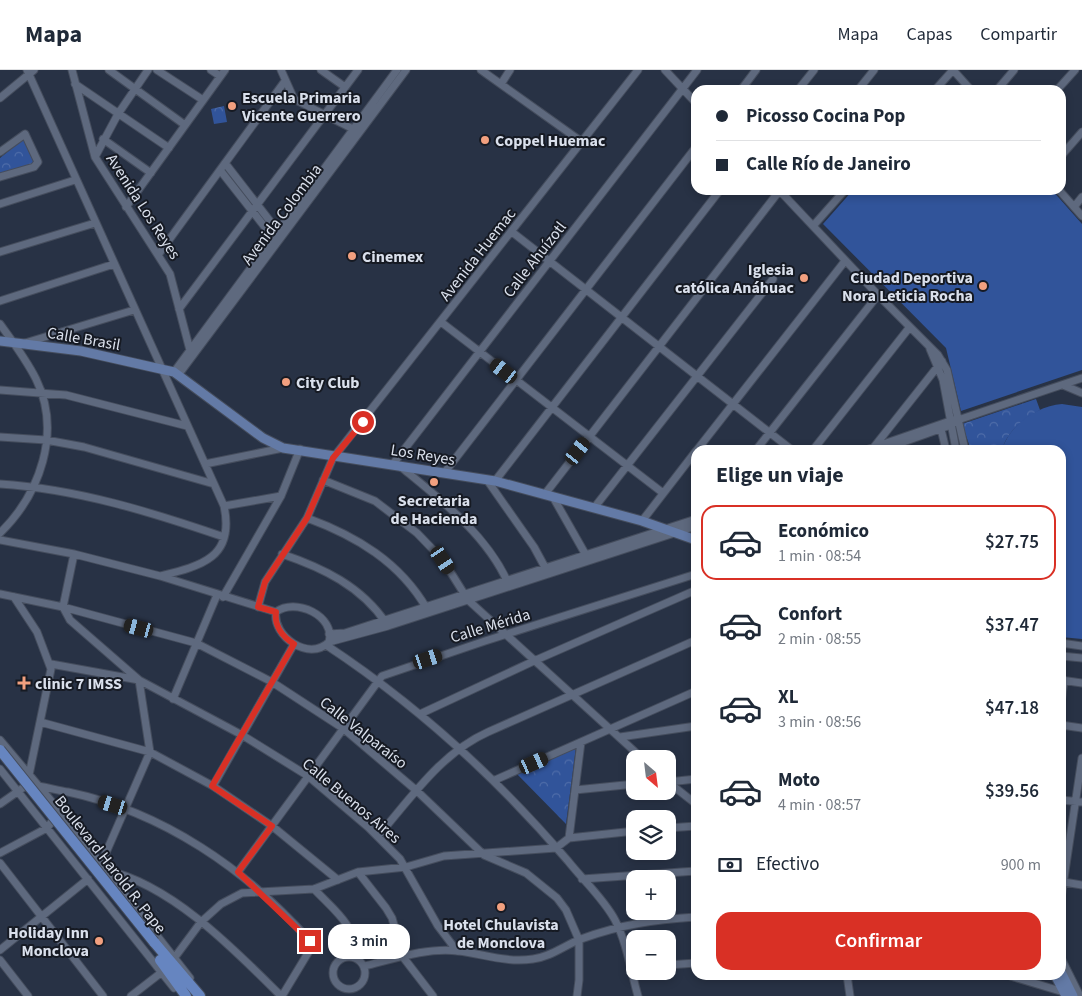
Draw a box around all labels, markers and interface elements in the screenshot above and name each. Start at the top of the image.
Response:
text: Mapa [25,17,82,52]
text: Mapa [838,22,879,47]
text: Capas [907,22,952,47]
text: Compartir [980,22,1057,47]
place label: Escuela Primaria Vicente Guerrero [241,87,361,127]
marker: Escuela Primaria Vicente Guerrero [226,100,238,112]
text: Picosso Cocina Pop [746,103,905,130]
place label: Coppel Huemac [495,130,606,152]
marker: Coppel Huemac [479,134,491,146]
street label: Avenida Los Reyes [101,149,186,264]
text: Calle Río de Janeiro [746,151,911,178]
street label: Avenida Colombia [236,159,327,270]
street label: Avenida Huemac [435,204,521,306]
street label: Calle Ahuízotl [498,217,571,302]
place label: Cinemex [362,246,423,268]
marker: Cinemex [346,250,358,262]
place label: Iglesia católica Anáhuac [675,259,794,299]
place label: Ciudad Deportiva Nora Leticia Rocha [842,267,973,307]
marker: Iglesia católica Anáhuac [798,272,810,284]
marker: Ciudad Deportiva Nora Leticia Rocha [977,280,989,292]
street label: Calle Brasil [46,322,122,356]
car [487,356,520,386]
place label: City Club [296,372,360,394]
marker: City Club [280,376,292,388]
route start [352,411,374,433]
car [562,435,593,467]
street label: Los Reyes [389,439,457,471]
text: Elige un viaje [716,459,844,491]
marker: Secretaria de Hacienda [428,476,440,488]
place label: Secretaria de Hacienda [391,490,477,530]
text: Económico [778,518,869,545]
icon: car [718,520,763,565]
text: $27.75 [985,529,1039,556]
car [428,543,457,577]
text: 1 min · 08:54 [778,545,861,567]
text: Confort [778,601,842,628]
street label: Calle Mérida [448,603,533,649]
icon: car [718,603,763,648]
text: $37.47 [985,612,1039,639]
car [122,617,155,639]
text: 2 min · 08:55 [778,628,861,650]
car [411,647,444,671]
place label: clinic 7 IMSS [35,673,122,695]
marker: clinic 7 IMSS [17,676,31,690]
text: XL [778,684,799,711]
icon: car [718,686,763,731]
street label: Calle Valparaíso [315,692,412,774]
text: $47.18 [985,695,1039,722]
text: 3 min · 08:56 [778,711,861,733]
car [517,750,550,776]
north arrow [626,750,676,800]
map controls [626,750,676,980]
street label: Calle Buenos Aires [297,753,406,849]
text: Moto [778,767,820,794]
icon: car [718,769,763,814]
text: $39.56 [985,778,1039,805]
street label: Boulevard Harold R. Pape [49,791,171,938]
car [96,793,129,817]
text: 4 min · 08:57 [778,794,861,816]
button: layers [626,810,676,860]
icon: cash [716,851,744,879]
text: Efectivo [756,851,819,878]
text: 900 m [1001,854,1041,876]
button: + [626,870,676,920]
marker: Hotel Chulavista de Monclova [495,901,507,913]
button: Confirmar [716,912,1041,970]
place label: Hotel Chulavista de Monclova [443,914,559,954]
place label: Holiday Inn Monclova [8,922,89,962]
callout: 3 min [328,924,410,958]
route end [299,930,321,952]
text: 3 min [350,930,388,952]
button: − [626,930,676,980]
marker: Holiday Inn Monclova [93,935,105,947]

